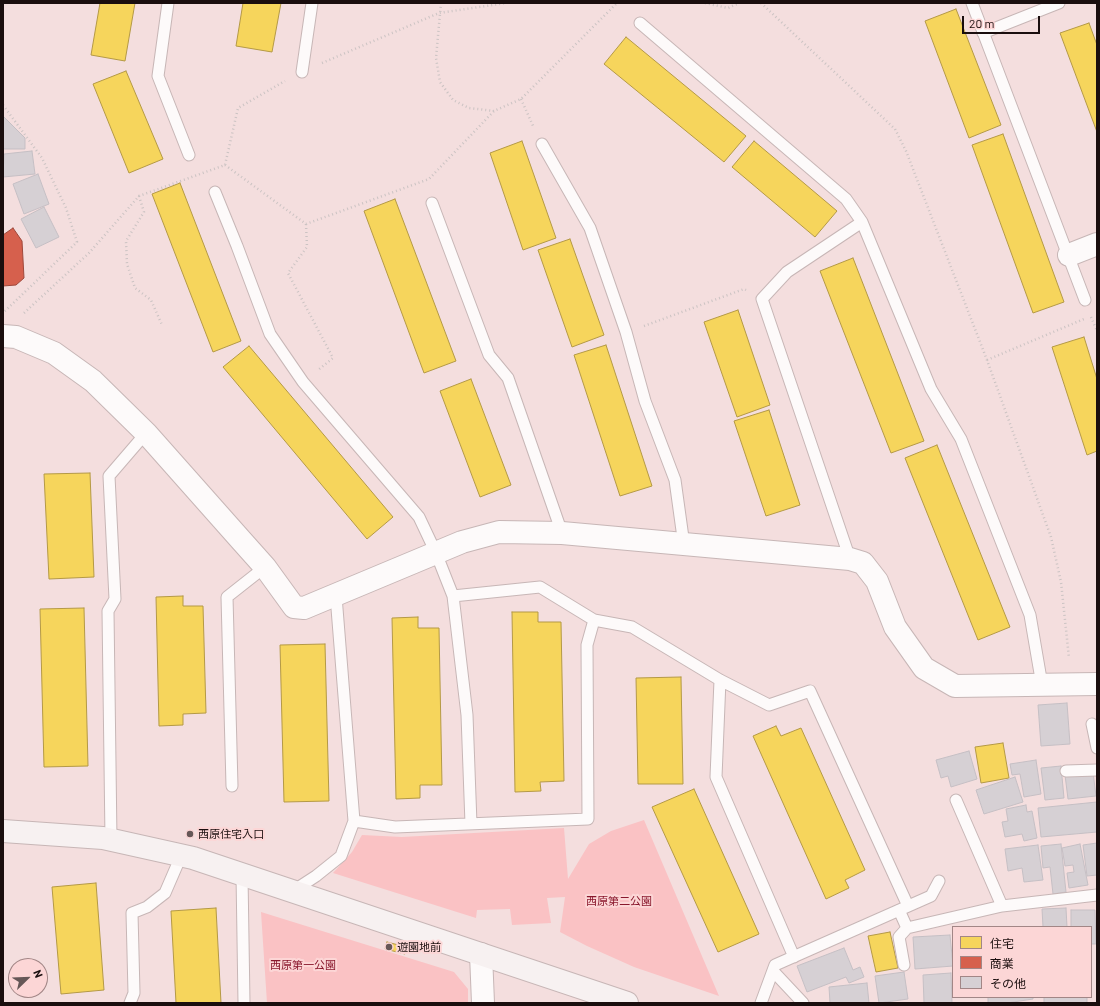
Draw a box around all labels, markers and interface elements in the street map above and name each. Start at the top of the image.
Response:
scale bar [964,8,1042,34]
text: 20 m [969,16,995,30]
place label: 西原住宅入口 [198,827,264,841]
marker: 西原住宅入口 [185,829,195,839]
park label: 西原第二公園 [586,894,652,908]
legend [952,926,1092,998]
text: 住宅 [990,936,1014,950]
place label: 遊園地前 [397,940,441,954]
marker: 遊園地前 [384,942,394,952]
text: 商業 [990,956,1014,970]
north arrow [8,958,48,998]
park label: 西原第一公園 [270,958,336,972]
text: N [31,968,46,979]
text: その他 [990,976,1026,990]

